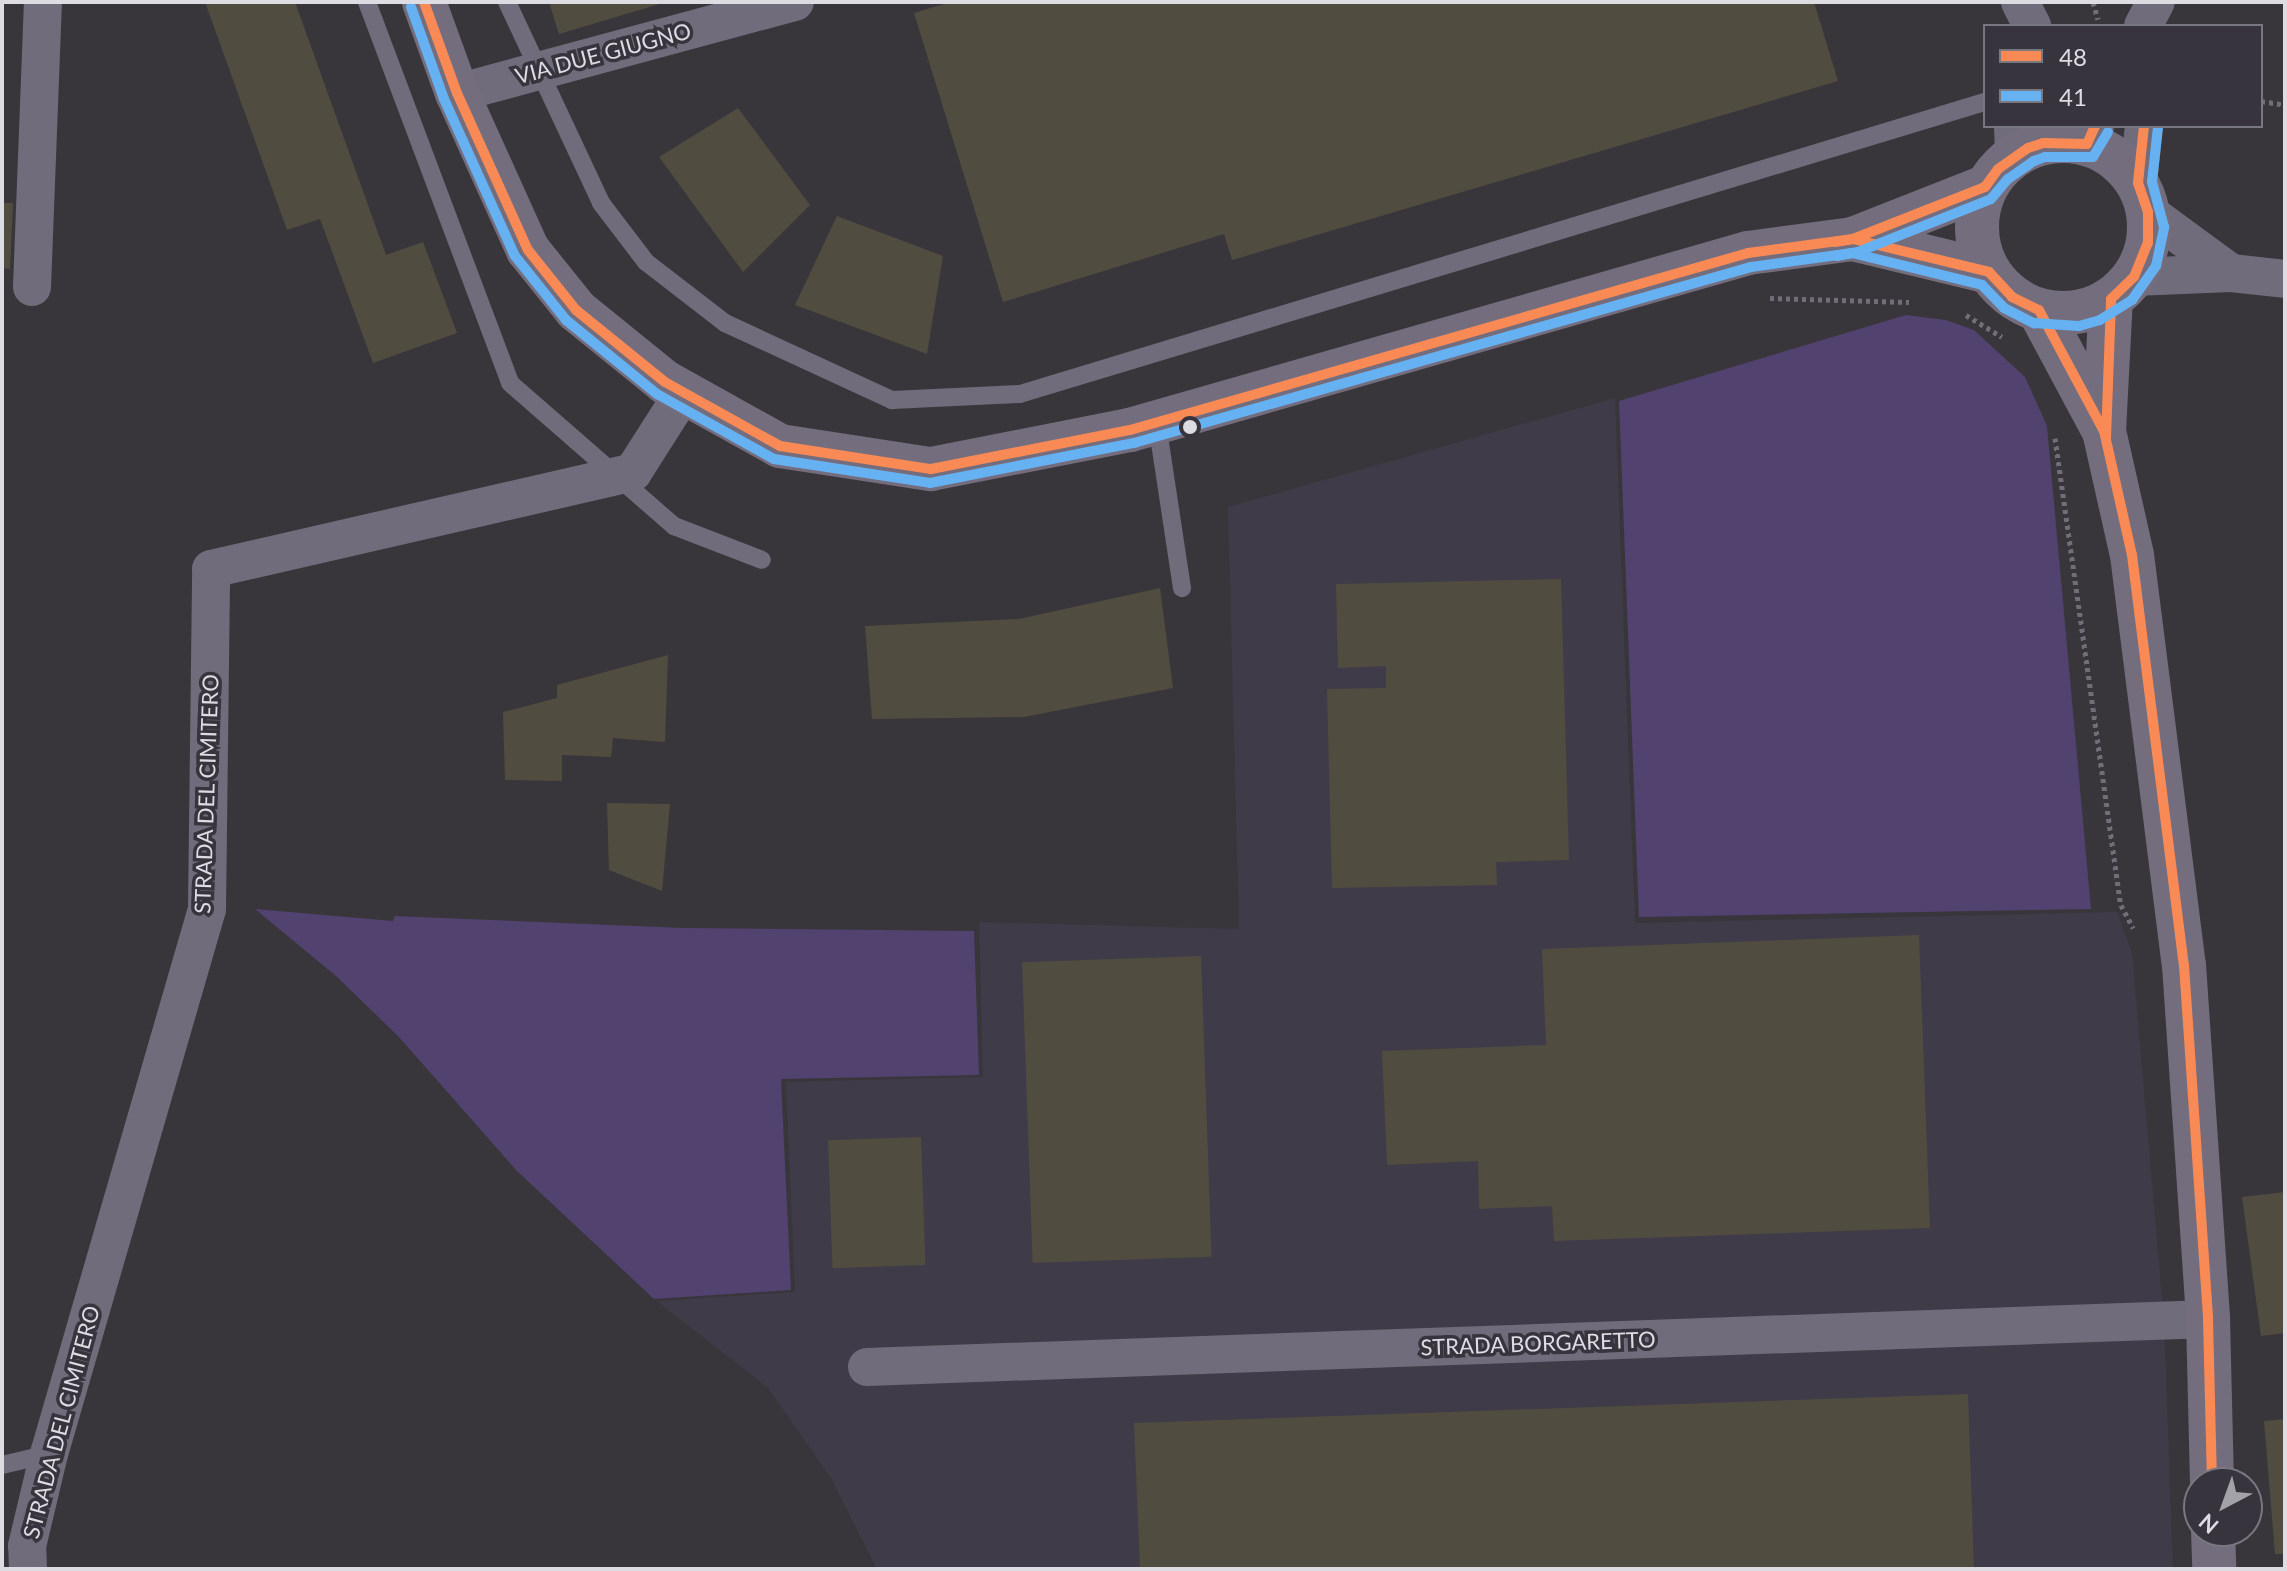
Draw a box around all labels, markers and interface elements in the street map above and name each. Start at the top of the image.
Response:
street label: VIA DUE GIUGNO [512,17,694,89]
legend [1983,24,2263,128]
text: 48 [2059,42,2087,71]
text: 41 [2059,82,2087,111]
unlabelled marker [1182,419,1198,435]
street label: STRADA DEL CIMITERO [189,673,223,915]
street label: STRADA DEL CIMITERO [17,1302,105,1542]
street label: STRADA BORGARETTO [1420,1326,1656,1360]
north arrow [2183,1467,2263,1547]
text: N [2193,1508,2223,1540]

